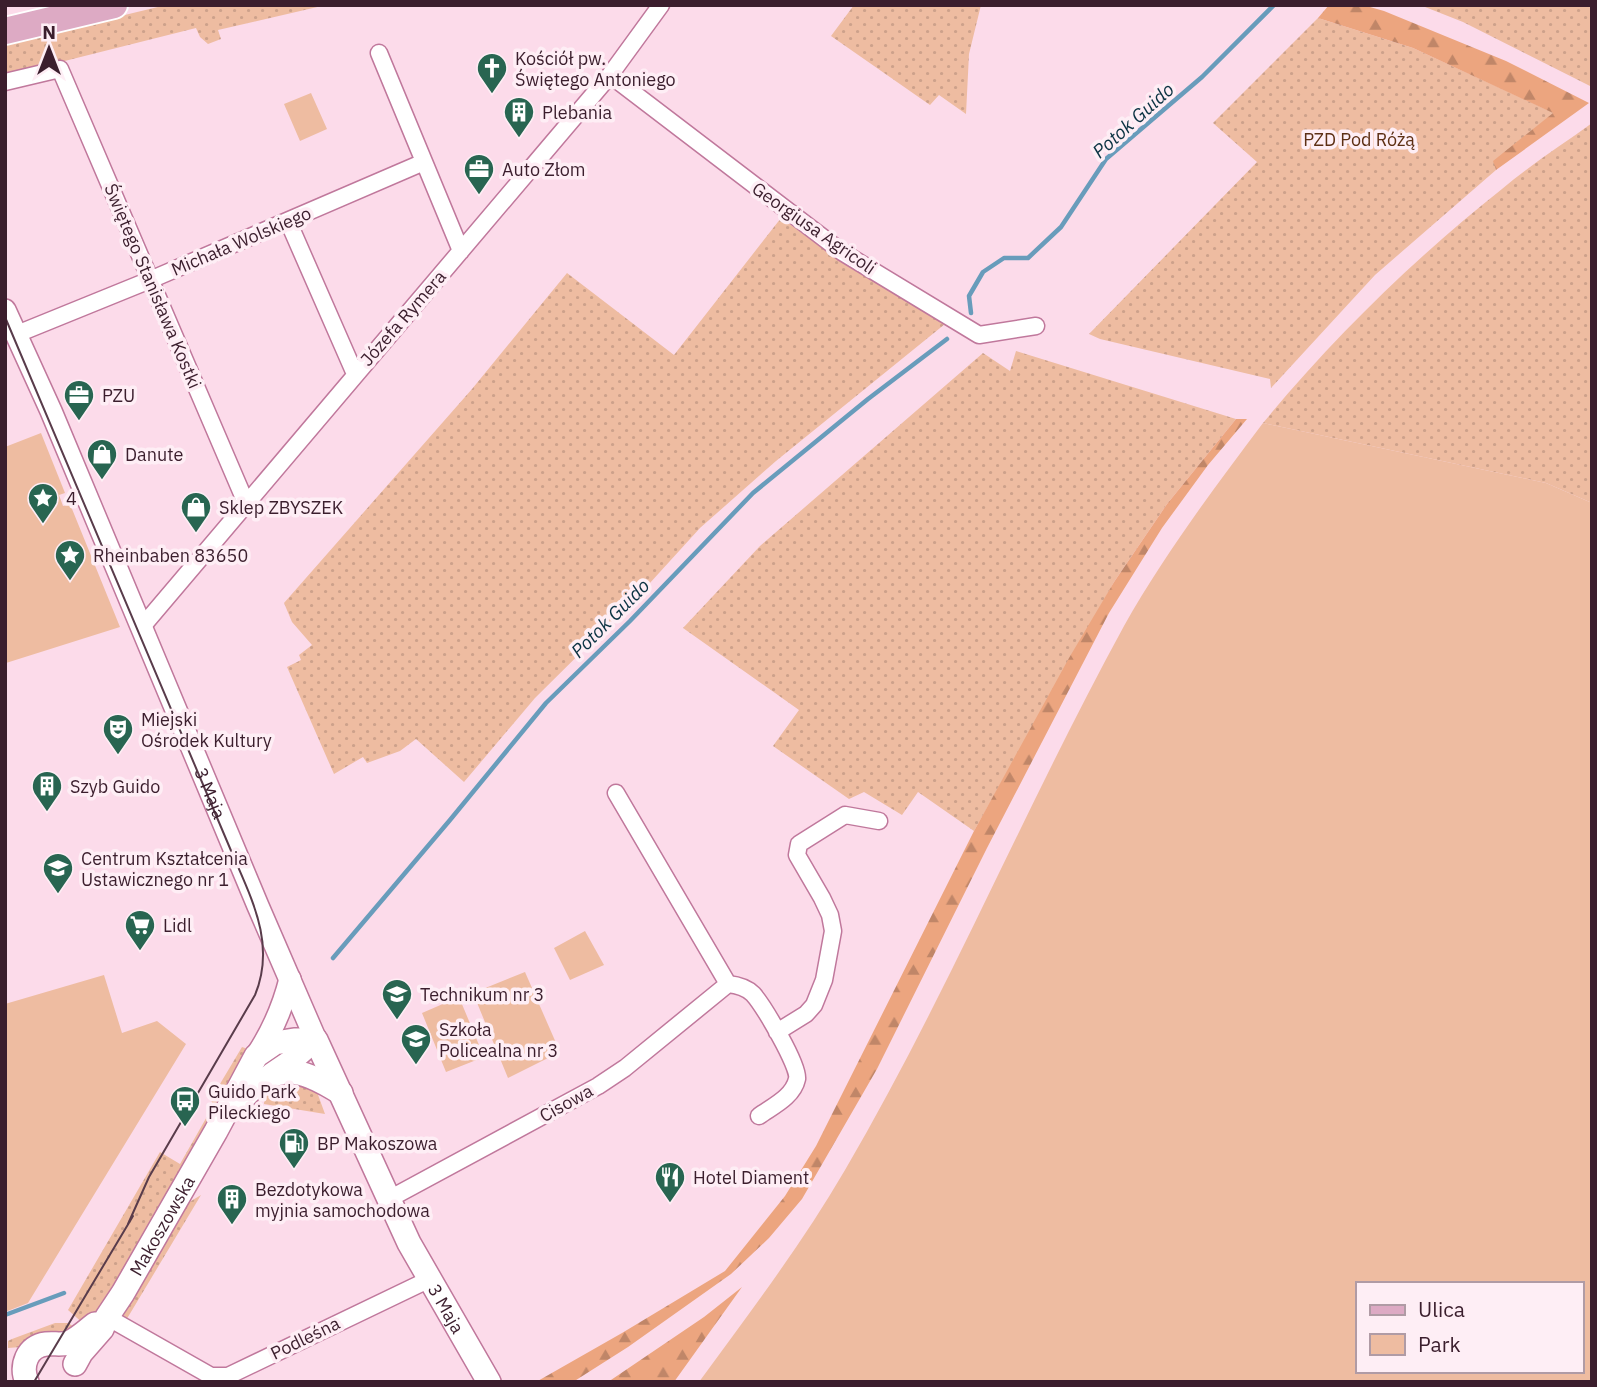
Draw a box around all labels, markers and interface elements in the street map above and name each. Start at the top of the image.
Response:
north arrow [14,14,84,84]
text: N [42,20,56,44]
place label: Kościół pw. Świętego Antoniego [515,47,676,91]
church icon: Kościół pw. Świętego Antoniego [475,51,509,95]
water label: Potok Guido [1087,77,1179,163]
building icon: Plebania [502,95,536,139]
place label: Plebania [542,101,612,124]
park label: PZD Pod Różą [1303,128,1415,151]
office icon: Auto Złom [462,152,496,196]
place label: Auto Złom [502,158,586,181]
street label: Georgiusa Agricoli [748,177,880,279]
street label: Świętego Stanisława Kostki [99,180,207,392]
street label: Michała Wolskiego [168,201,314,281]
street label: Józefa Rymera [355,265,451,370]
office icon: PZU [62,378,96,422]
place label: PZU [102,384,135,407]
shop icon: Danute [85,437,119,481]
place label: Danute [125,443,183,466]
place icon: 4 [26,481,60,525]
place label: 4 [66,487,77,510]
shop icon: Sklep ZBYSZEK [179,490,213,534]
place label: Sklep ZBYSZEK [219,496,344,519]
place icon: Rheinbaben 83650 [53,538,87,582]
place label: Rheinbaben 83650 [93,544,248,567]
water label: Potok Guido [566,574,654,662]
place label: Miejski Ośrodek Kultury [141,708,272,752]
theatre icon: Miejski Ośrodek Kultury [101,712,135,756]
street label: 3 Maja [190,764,232,822]
building icon: Szyb Guido [30,769,64,813]
place label: Szyb Guido [70,775,160,798]
place label: Centrum Kształcenia Ustawicznego nr 1 [81,847,248,891]
school or university icon: Centrum Kształcenia Ustawicznego nr 1 [41,851,75,895]
supermarket icon: Lidl [123,908,157,952]
place label: Lidl [163,914,192,937]
school or university icon: Technikum nr 3 [380,977,414,1021]
place label: Technikum nr 3 [420,983,544,1006]
place label: Szkoła Policealna nr 3 [439,1018,558,1062]
school or university icon: Szkoła Policealna nr 3 [399,1022,433,1066]
street label: Cisowa [535,1079,597,1127]
place label: Guido Park Pileckiego [208,1080,297,1124]
bus stop icon: Guido Park Pileckiego [168,1084,202,1128]
fuel station icon: BP Makoszowa [277,1126,311,1170]
place label: BP Makoszowa [317,1132,438,1155]
restaurant icon: Hotel Diament [653,1160,687,1204]
place label: Hotel Diament [693,1166,809,1189]
street label: Makoszowska [124,1171,200,1280]
place label: Bezdotykowa myjnia samochodowa [255,1178,430,1222]
building icon: Bezdotykowa myjnia samochodowa [215,1182,249,1226]
street label: 3 Maja [423,1279,470,1338]
legend [1356,1282,1583,1373]
text: Ulica [1418,1295,1465,1323]
street label: Podleśna [266,1311,344,1365]
text: Park [1418,1330,1461,1358]

